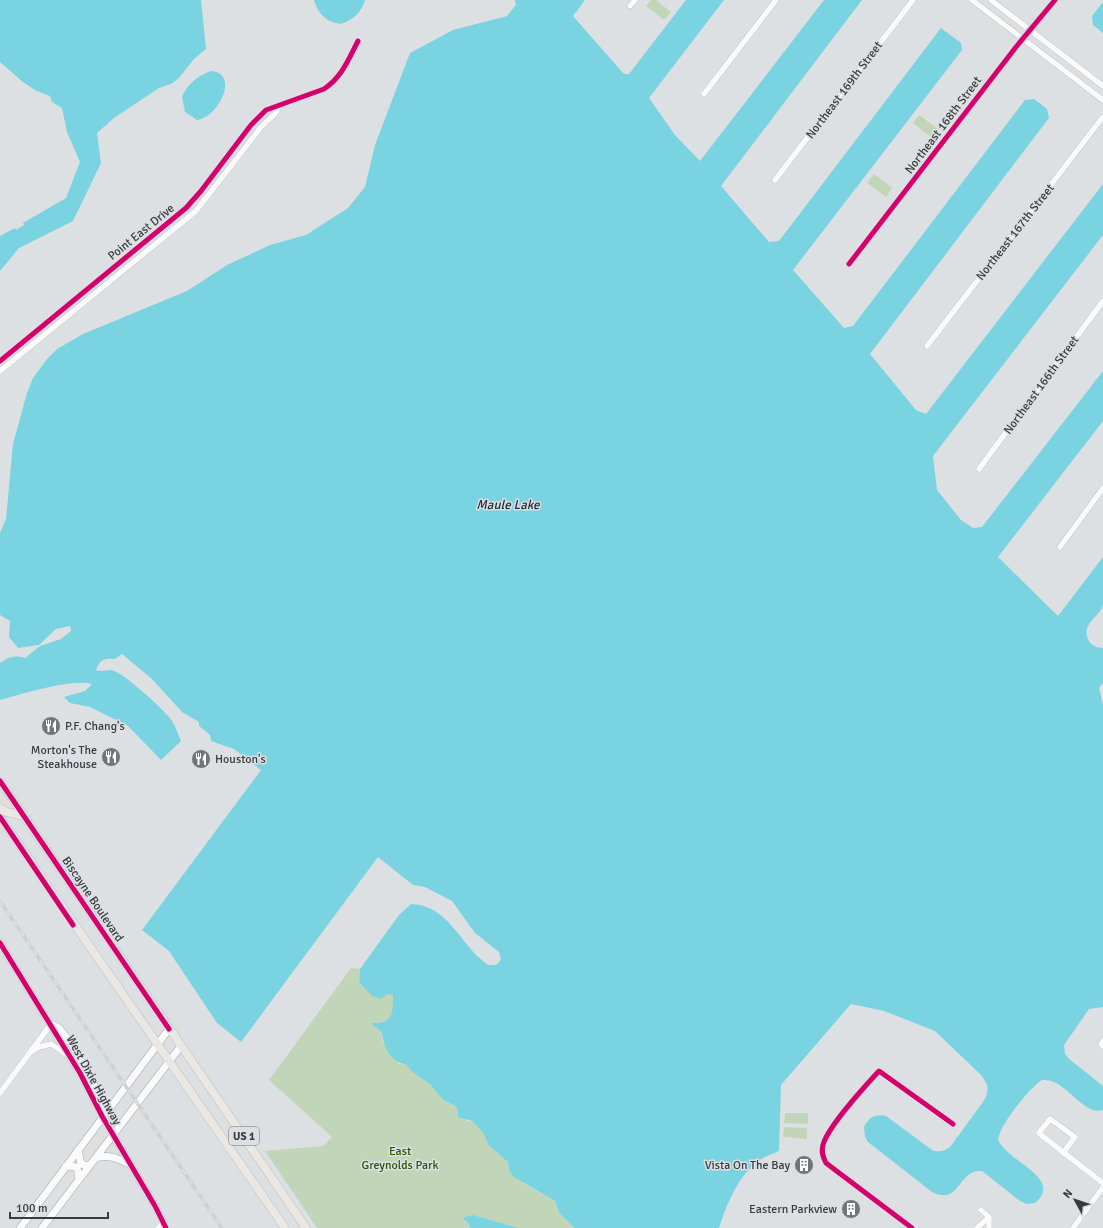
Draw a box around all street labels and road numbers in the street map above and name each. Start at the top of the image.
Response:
street label: Northeast 169th Street [803,39,886,142]
street label: Northeast 168th Street [902,74,985,177]
street label: Northeast 167th Street [973,181,1058,283]
street label: Point East Drive [105,201,178,264]
street label: Northeast 166th Street [1001,333,1082,437]
street label: Biscayne Boulevard [58,854,127,945]
street label: West Dixie Highway [63,1033,125,1128]
road number: US 1 [229,1127,259,1145]

